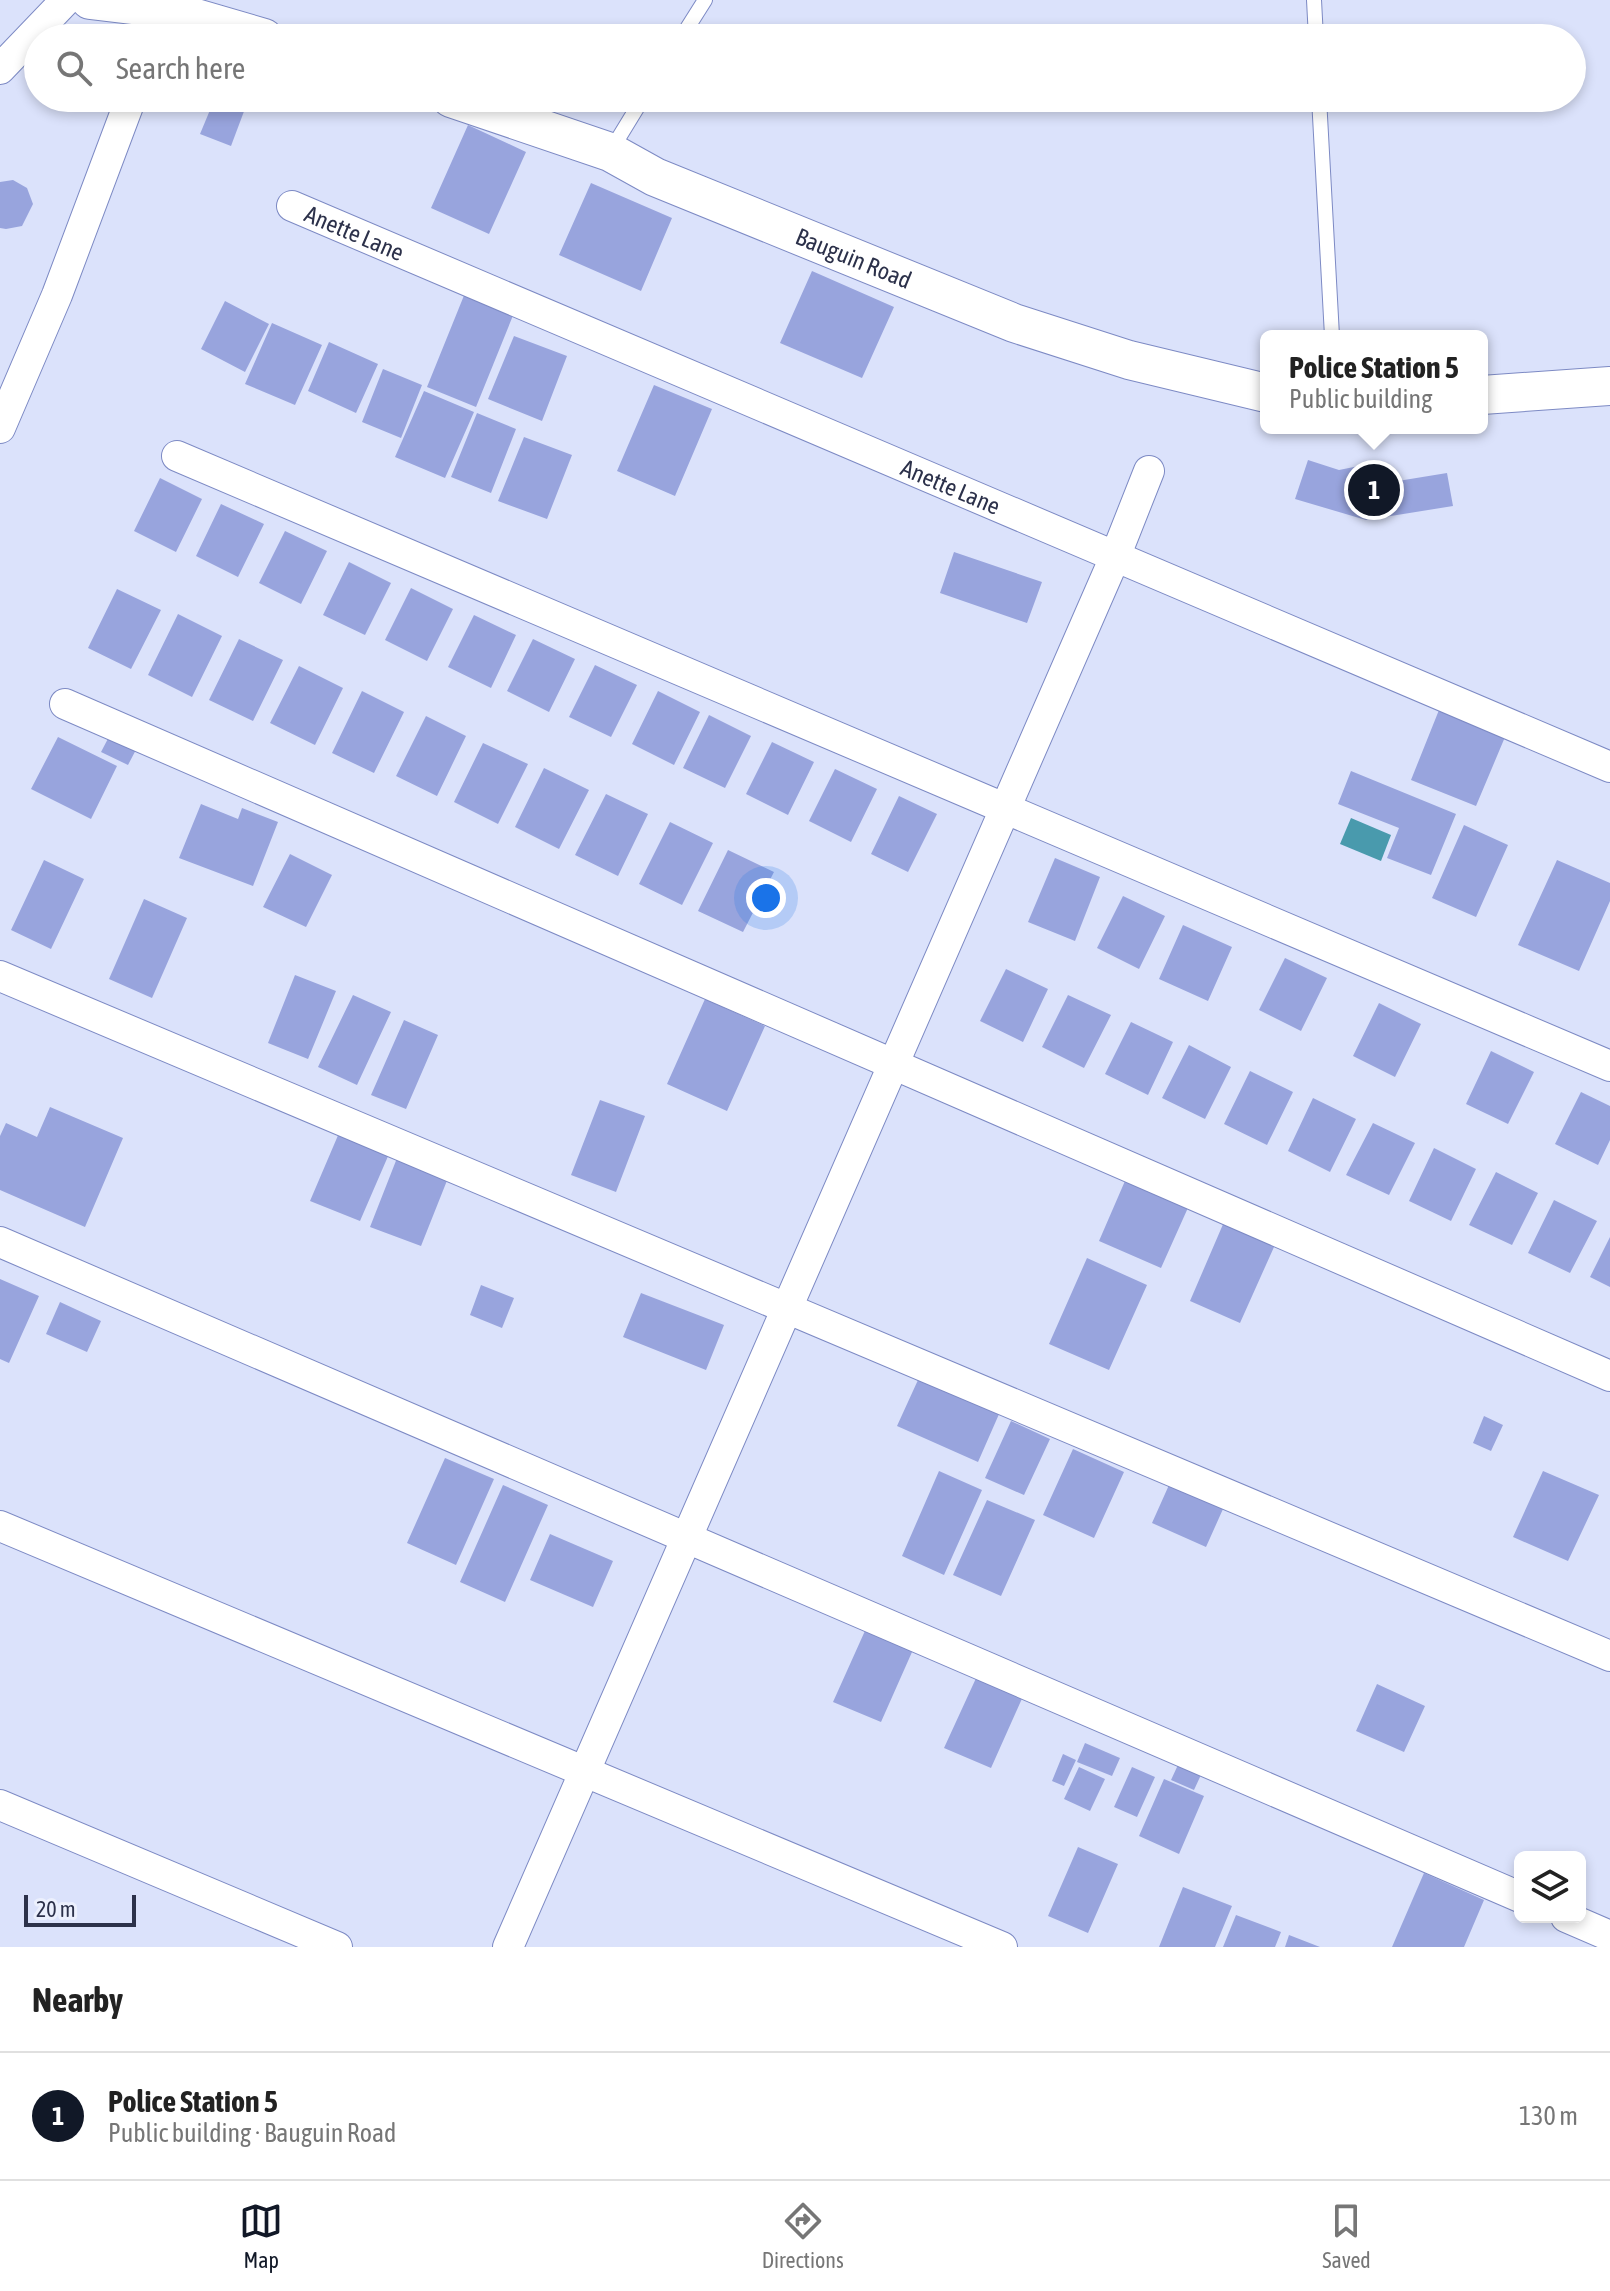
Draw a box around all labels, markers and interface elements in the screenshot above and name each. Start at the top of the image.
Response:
search box [24,24,1586,112]
icon: search [52,46,96,90]
text: Search here [116,51,245,85]
street label: Anette Lane [301,200,408,266]
street label: Bauguin Road [792,222,916,293]
popup [1260,330,1488,434]
text: Police Station 5 [1289,350,1459,384]
text: Public building [1289,384,1432,414]
street label: Anette Lane [897,453,1004,519]
pin: 1 [1348,460,1400,520]
your location [746,878,786,918]
map controls [1514,1851,1586,1923]
button: layers [1514,1851,1586,1923]
scale bar [24,1891,136,1927]
text: 20 m [36,1896,76,1922]
text: Nearby [32,1980,123,2019]
text: Police Station 5 [108,2084,278,2118]
text: 1 [52,2101,64,2131]
text: 130 m [1519,2101,1578,2131]
text: Public building · Bauguin Road [108,2118,396,2148]
tab: Map [239,2199,283,2273]
tab: Directions [762,2199,844,2273]
tab: Saved [1322,2199,1371,2273]

